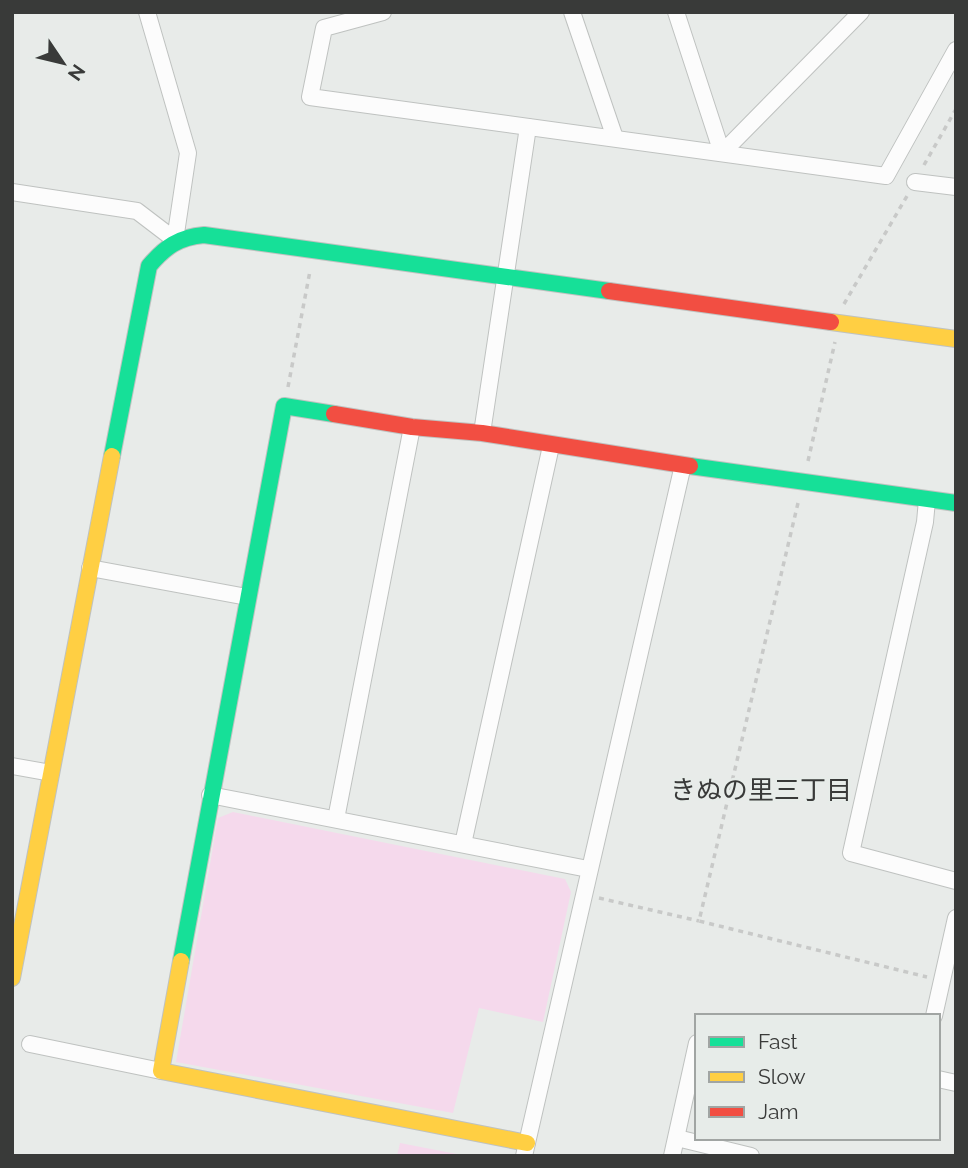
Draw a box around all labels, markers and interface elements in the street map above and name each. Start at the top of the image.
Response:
north arrow [28,28,98,98]
text: N [64,61,90,85]
district label: きぬの里三丁目 [670,775,852,805]
legend [695,1014,940,1140]
text: Fast [758,1029,798,1054]
text: Slow [758,1064,806,1089]
text: Jam [758,1099,799,1124]

